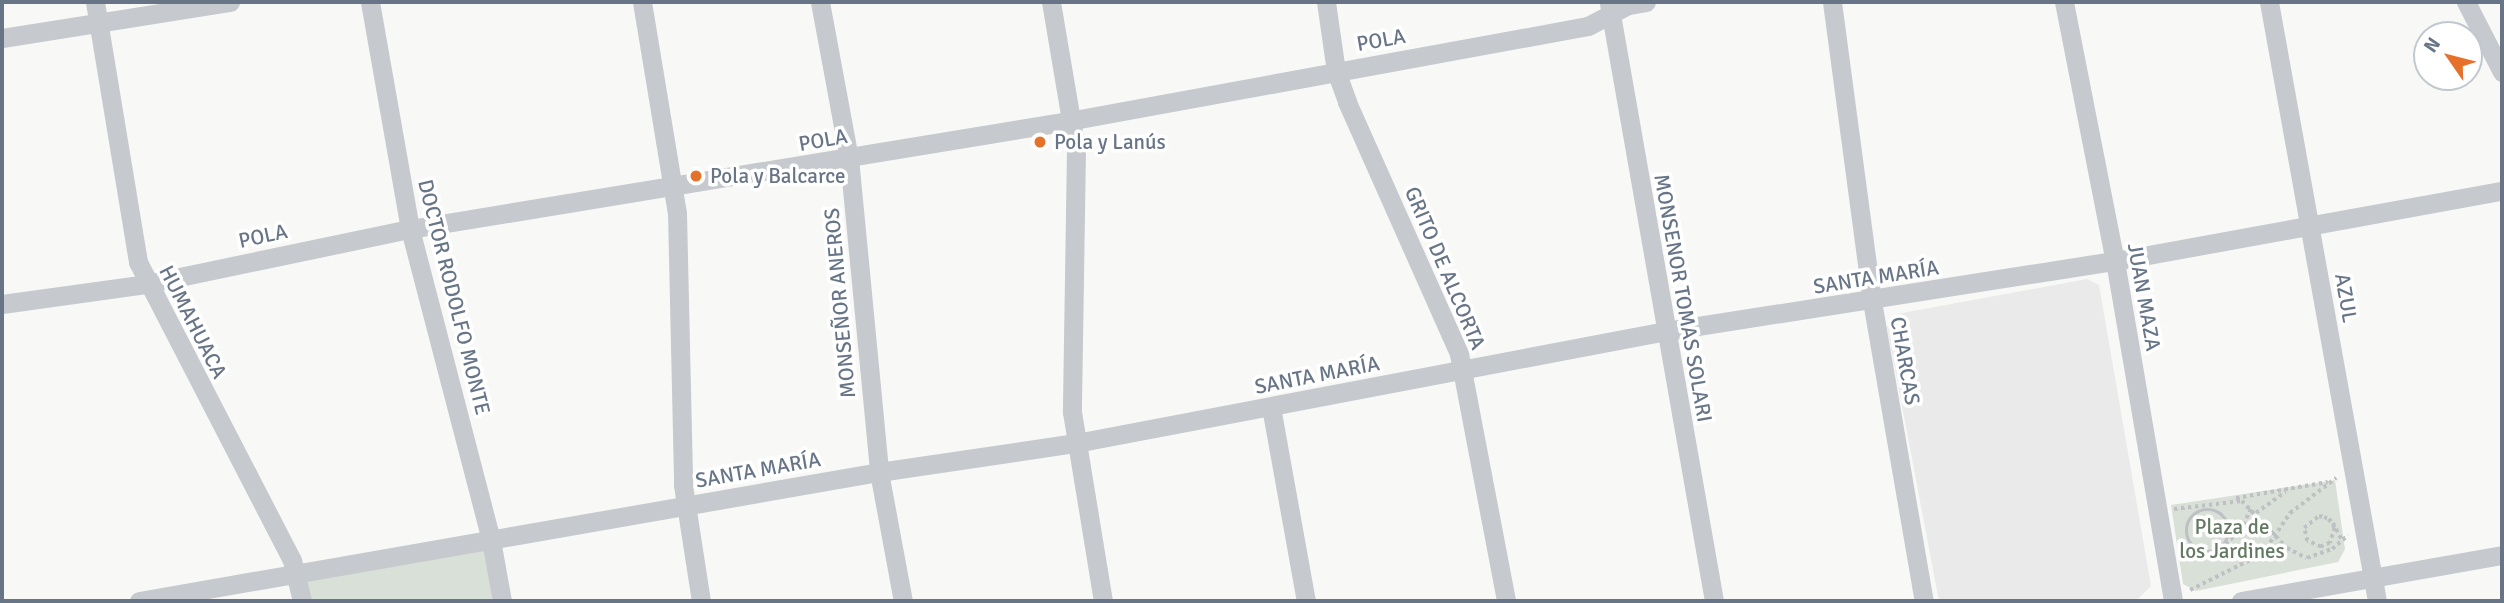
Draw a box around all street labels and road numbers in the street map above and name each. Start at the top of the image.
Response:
street label: POLA [1355,23,1407,57]
street label: POLA [797,123,849,157]
street label: MONSENOR TOMAS SOLARI [1649,172,1717,424]
street label: DOCTOR RODOLFO MONTE [413,177,495,417]
street label: GRITO DE ALCORTA [1399,183,1491,353]
street label: MONSEÑOR ANEROS [819,207,861,399]
street label: POLA [236,219,290,253]
street label: JUAN MAZA [2122,241,2166,353]
street label: SANTA MARÍA [1811,255,1941,299]
street label: HUMAHUACA [154,261,232,383]
street label: AZUL [2329,271,2363,325]
street label: CHARCAS [1885,315,1925,407]
street label: SANTA MARÍA [1252,351,1382,399]
street label: SANTA MARÍA [693,447,823,493]

